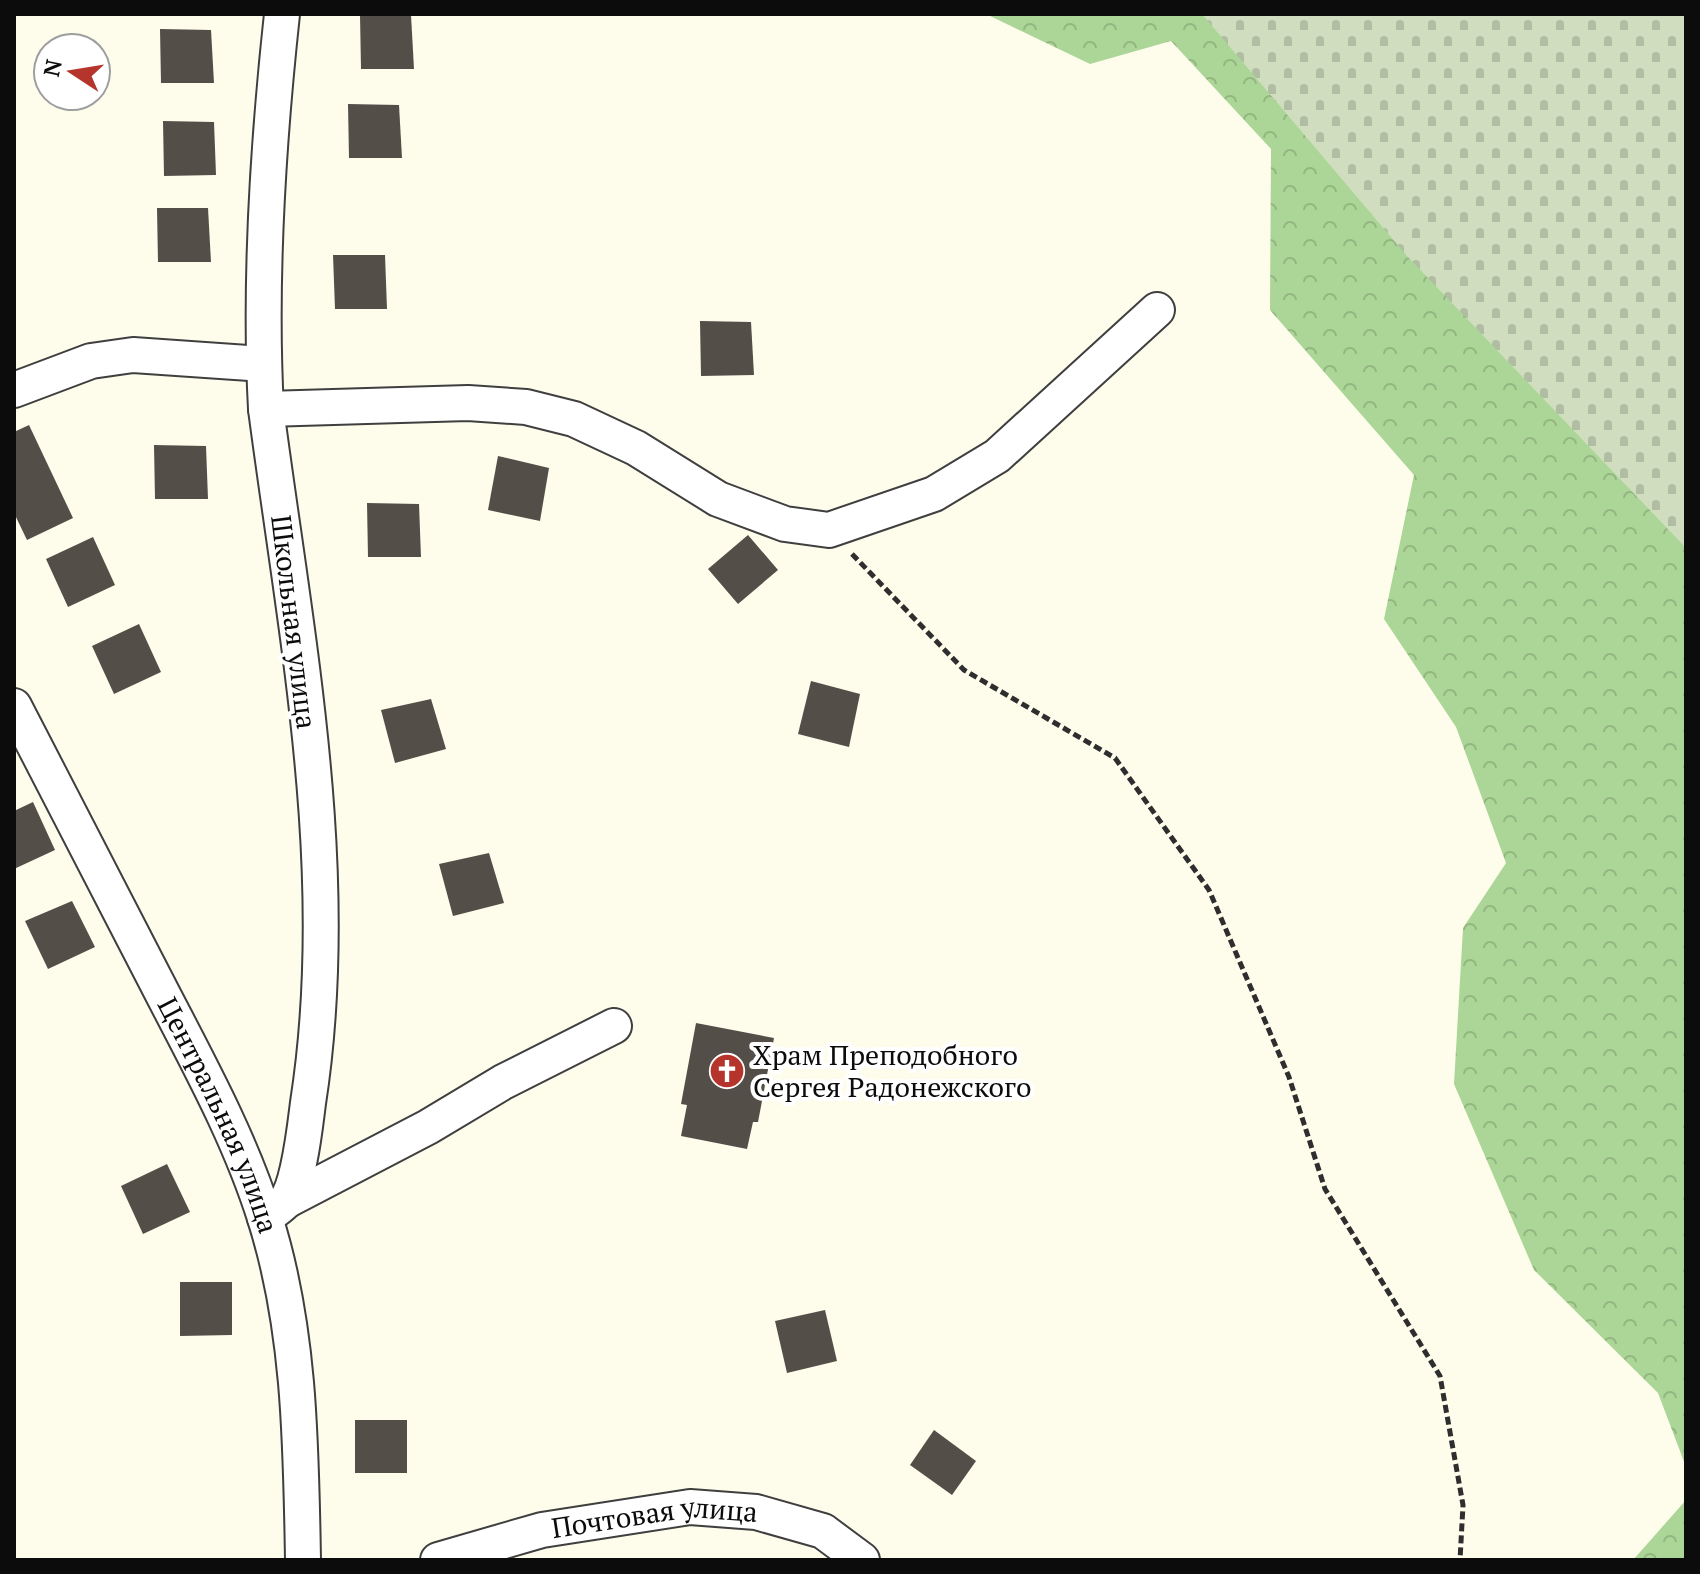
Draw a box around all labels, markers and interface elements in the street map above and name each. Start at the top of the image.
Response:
north arrow [32,32,112,112]
text: N [36,56,68,79]
street label: Школьная улица [263,513,326,731]
street label: Центральная улица [150,991,288,1237]
place label: Храм Преподобного Сергея Радонежского [753,1036,1032,1105]
church icon: Храм Преподобного Сергея Радонежского [708,1052,746,1090]
street label: Почтовая улица [549,1487,759,1546]

